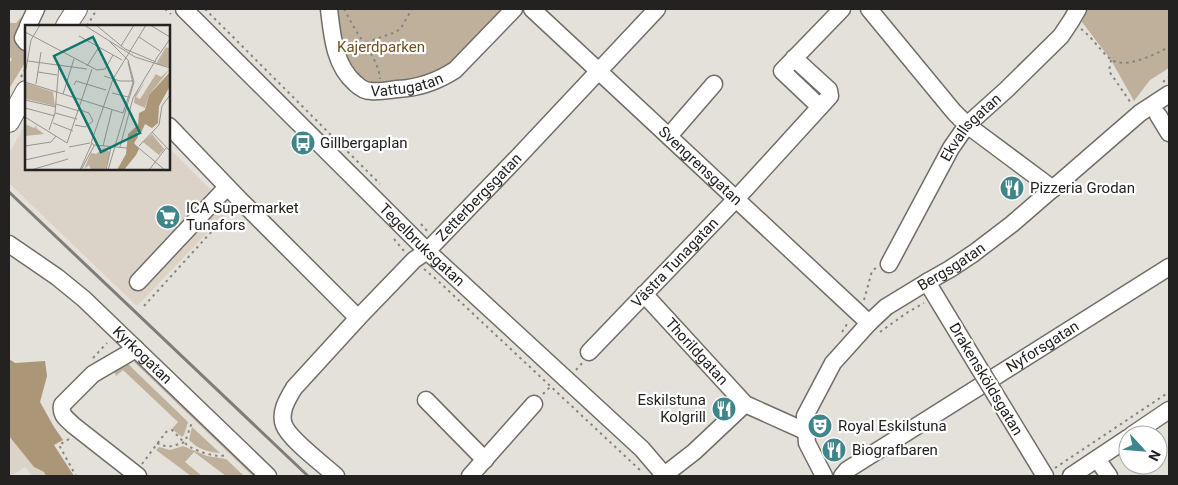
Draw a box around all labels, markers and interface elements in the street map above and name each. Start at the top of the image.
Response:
inset map [25,25,170,170]
park label: Kajerdparken [337,38,425,56]
street label: Vattugatan [370,69,446,100]
street label: Ekvallsgatan [937,90,1005,164]
street label: Svengrensgatan [655,122,746,209]
bus stop icon: Gillbergaplan [290,130,316,156]
place label: Gillbergaplan [320,134,408,152]
street label: Zetterbergsgatan [432,150,526,245]
restaurant icon: Pizzeria Grodan [999,175,1025,201]
place label: Pizzeria Grodan [1030,179,1135,197]
place label: ICA Supermarket Tunafors [186,199,299,234]
street label: Tegelbruksgatan [376,200,468,290]
supermarket icon: ICA Supermarket Tunafors [155,204,181,230]
street label: Västra Tunagatan [628,214,722,311]
street label: Bergsgatan [914,239,989,295]
street label: Thorildgatan [661,314,732,389]
street label: Nyforsgatan [1003,317,1082,376]
street label: Drakensköldsgatan [945,319,1027,439]
street label: Kyrkogatan [109,322,176,388]
place label: Eskilstuna Kolgrill [637,391,706,426]
restaurant icon: Eskilstuna Kolgrill [711,396,737,422]
theatre icon: Royal Eskilstuna [807,413,833,439]
place label: Royal Eskilstuna [838,417,947,435]
north arrow [1118,425,1168,475]
restaurant icon: Biografbaren [821,437,847,463]
place label: Biografbaren [852,441,938,459]
text: N [1145,448,1164,464]

